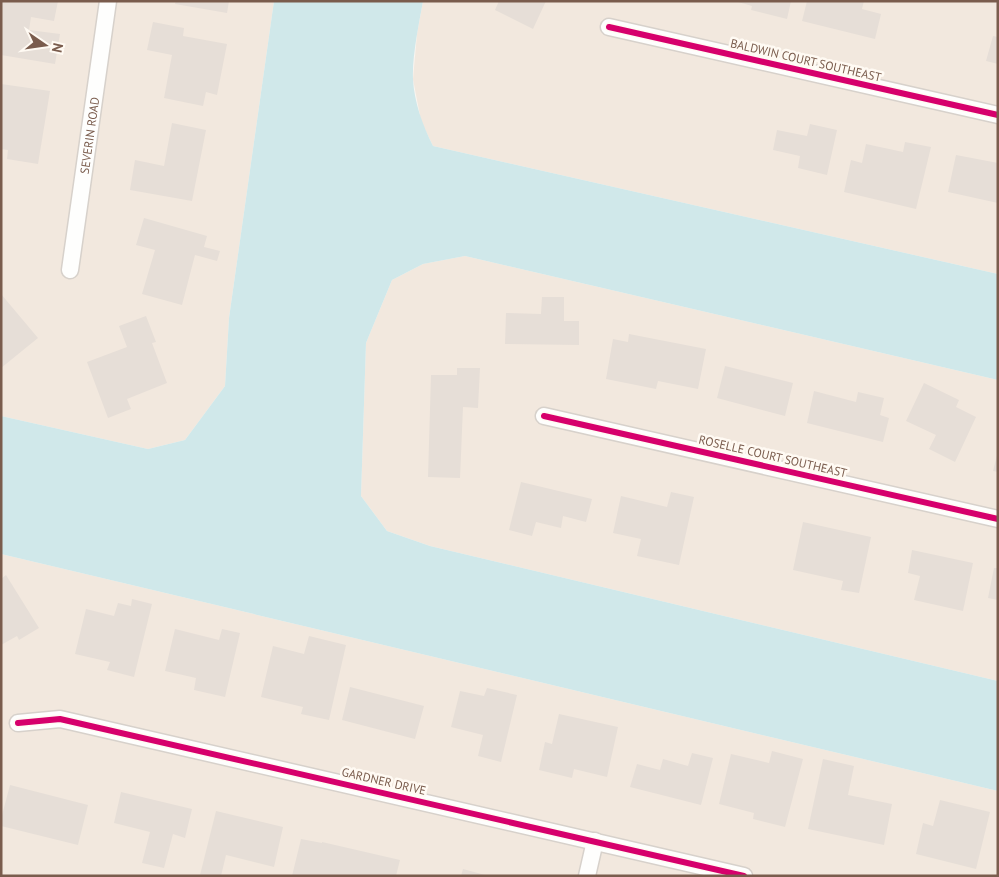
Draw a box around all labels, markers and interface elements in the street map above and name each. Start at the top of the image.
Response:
north arrow [20,20,70,70]
street label: BALDWIN COURT SOUTHEAST [729,35,883,85]
text: N [48,41,67,54]
street label: SEVERIN ROAD [76,96,102,175]
street label: ROSELLE COURT SOUTHEAST [697,432,849,480]
street label: GARDNER DRIVE [340,764,428,798]

